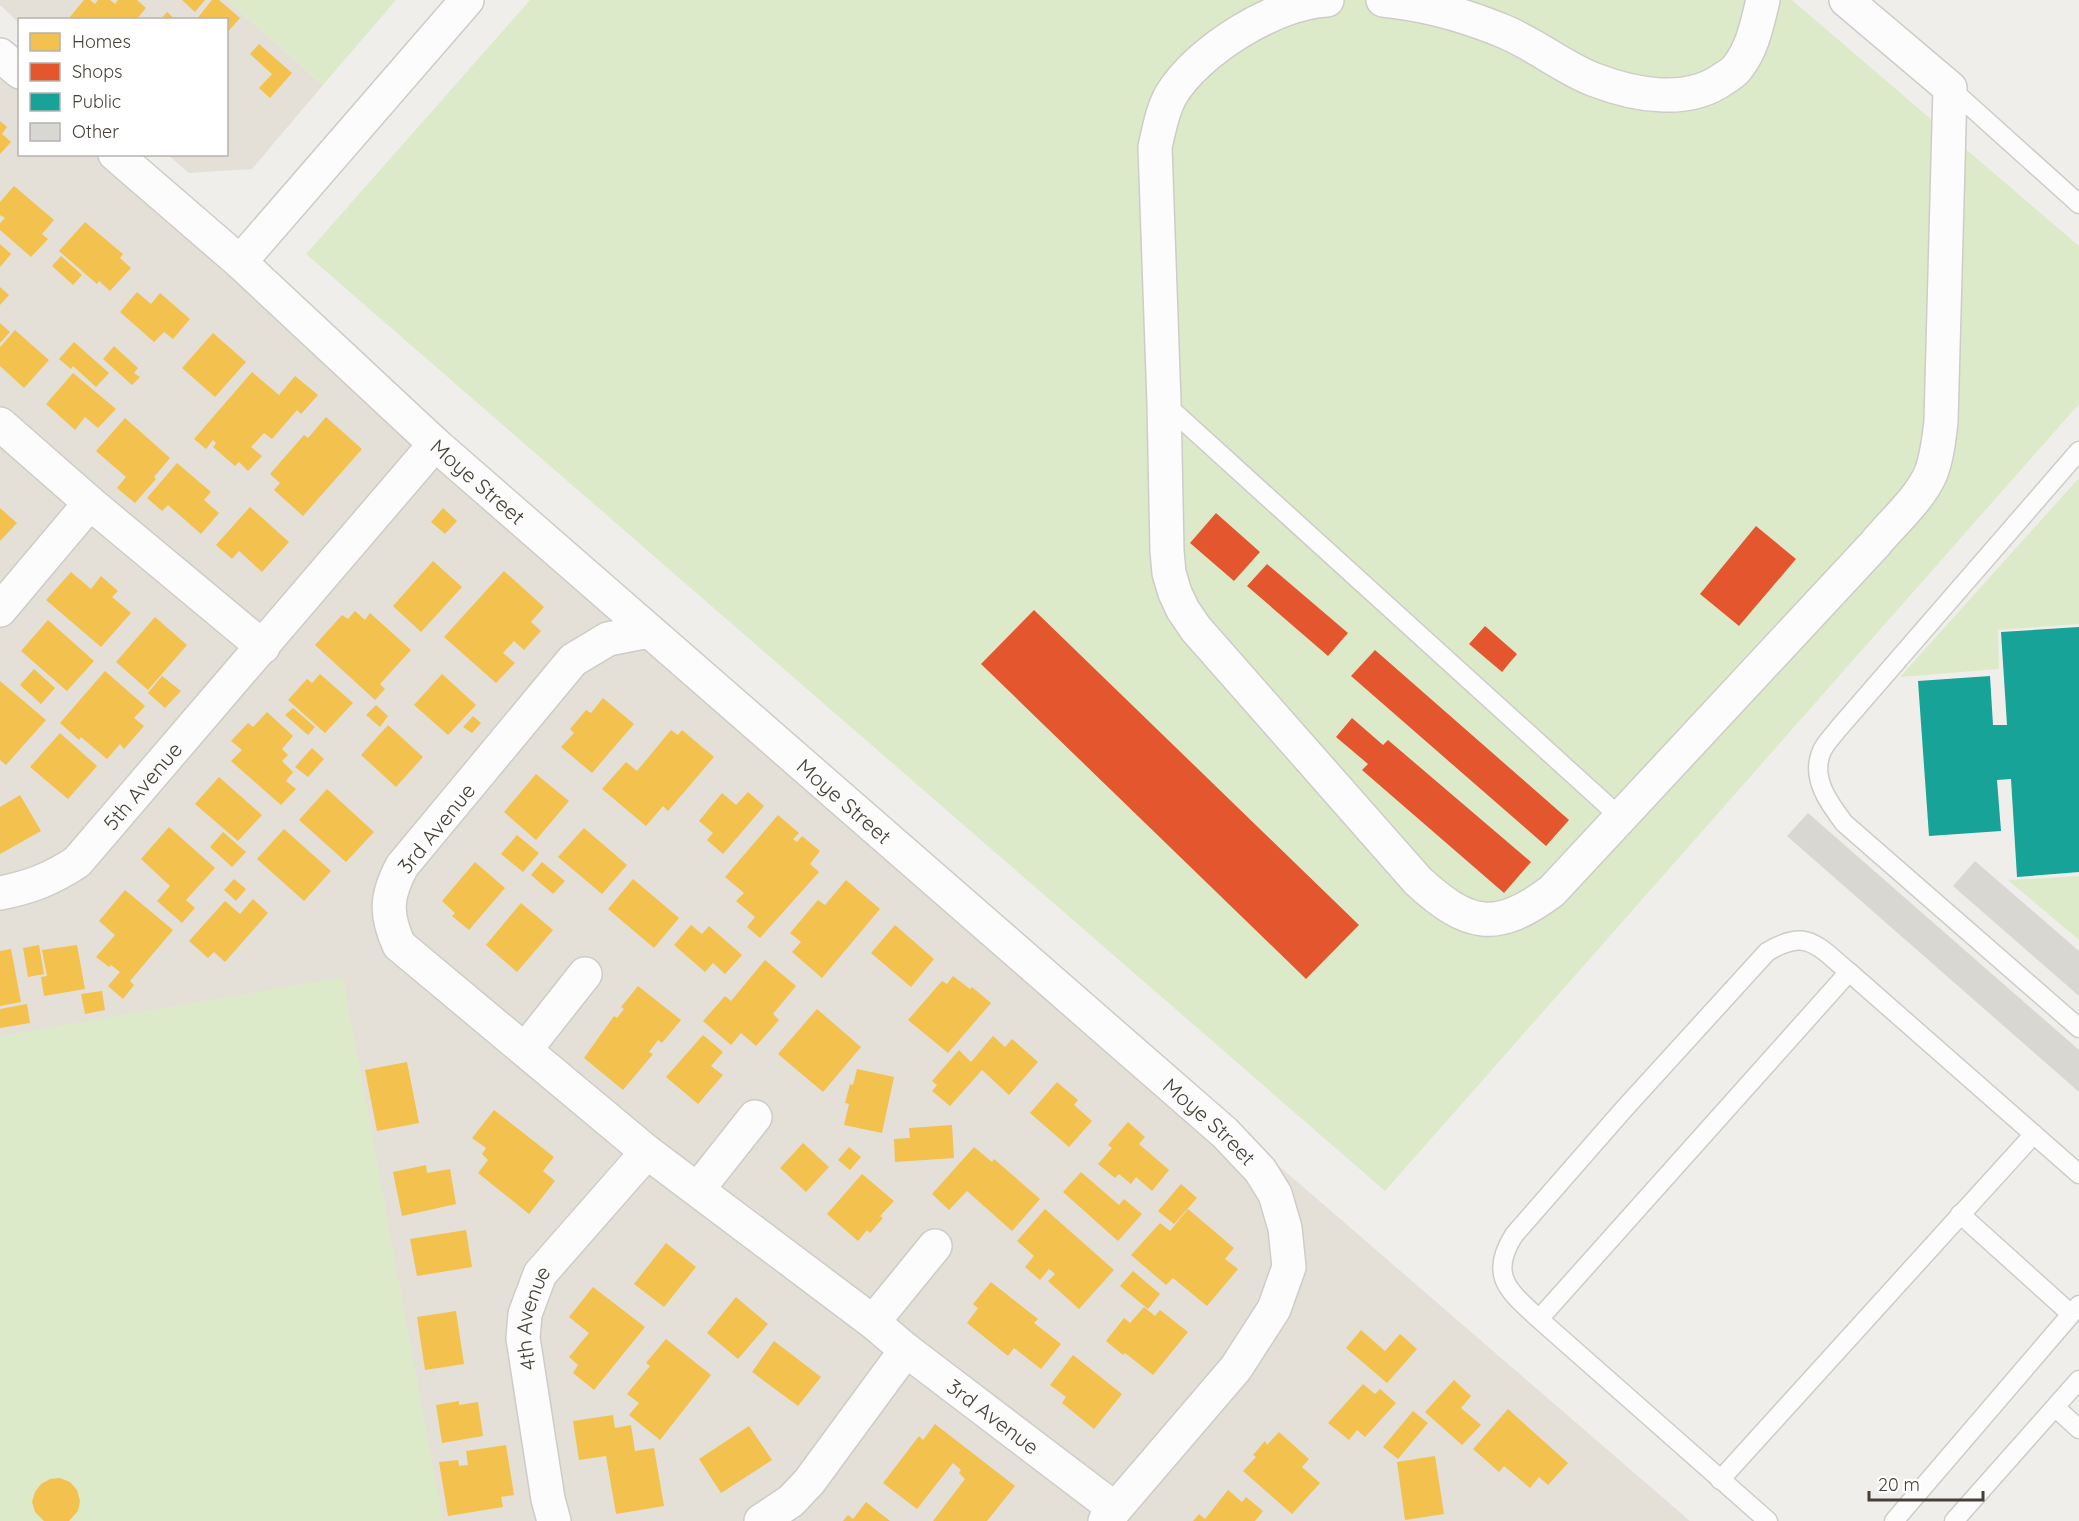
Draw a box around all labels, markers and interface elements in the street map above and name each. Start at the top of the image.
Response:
legend [18,18,228,156]
text: Homes [72,30,131,53]
text: Shops [72,60,123,83]
text: Public [72,90,121,113]
text: Other [72,120,119,143]
street label: Moye Street [425,433,531,530]
street label: 5th Avenue [97,736,187,835]
street label: Moye Street [792,753,897,849]
street label: 3rd Avenue [392,778,480,878]
street label: Moye Street [1158,1072,1261,1170]
street label: 4th Avenue [510,1259,555,1372]
street label: 3rd Avenue [942,1373,1045,1460]
scale bar [1869,1464,1983,1502]
text: 20 m [1878,1473,1920,1496]

